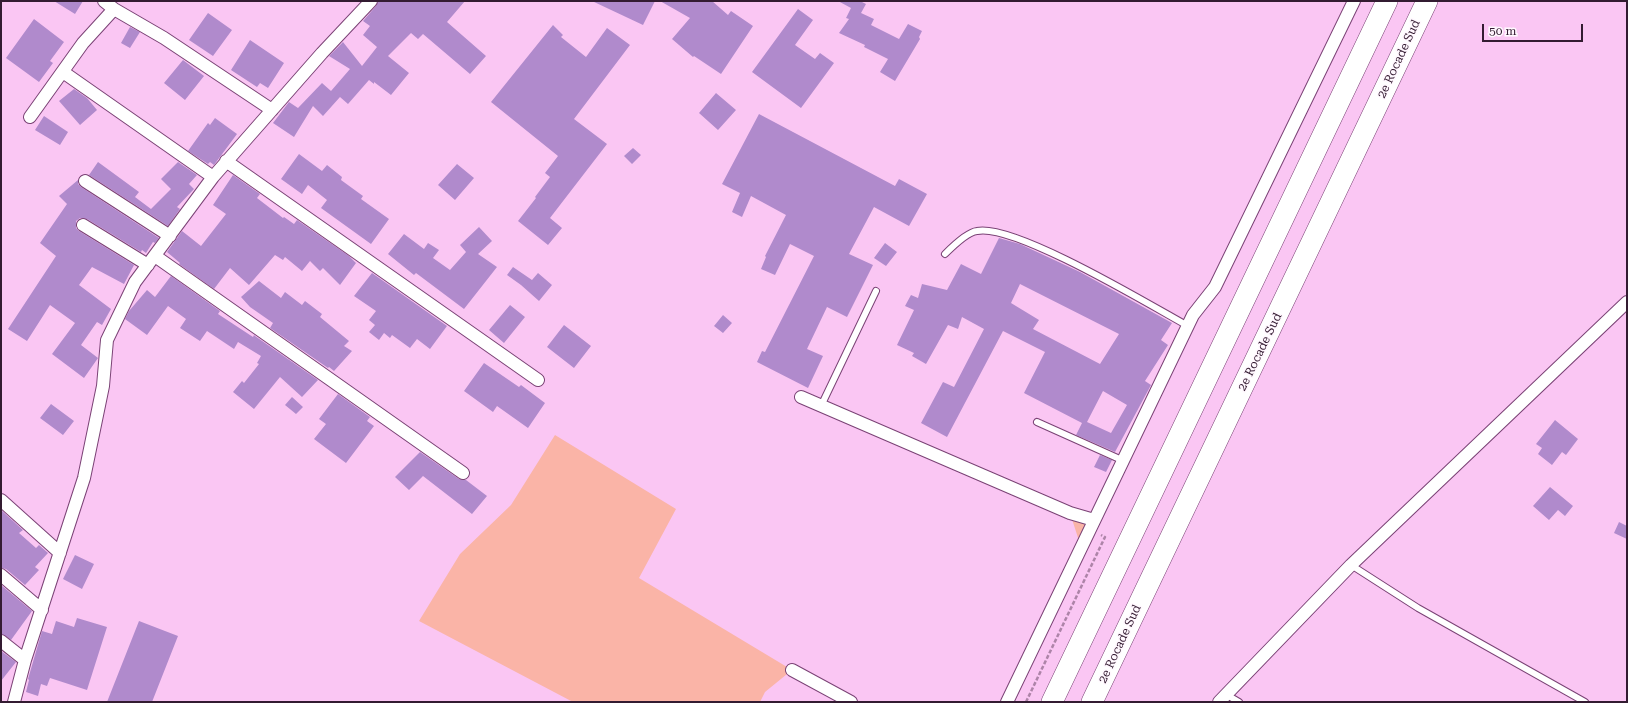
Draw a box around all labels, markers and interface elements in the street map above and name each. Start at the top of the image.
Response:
scale bar [1484,16,1585,42]
street label: 2e Rocade Sud [1375,17,1423,101]
text: 50 m [1489,24,1516,38]
street label: 2e Rocade Sud [1235,311,1285,393]
street label: 2e Rocade Sud [1096,602,1144,686]

